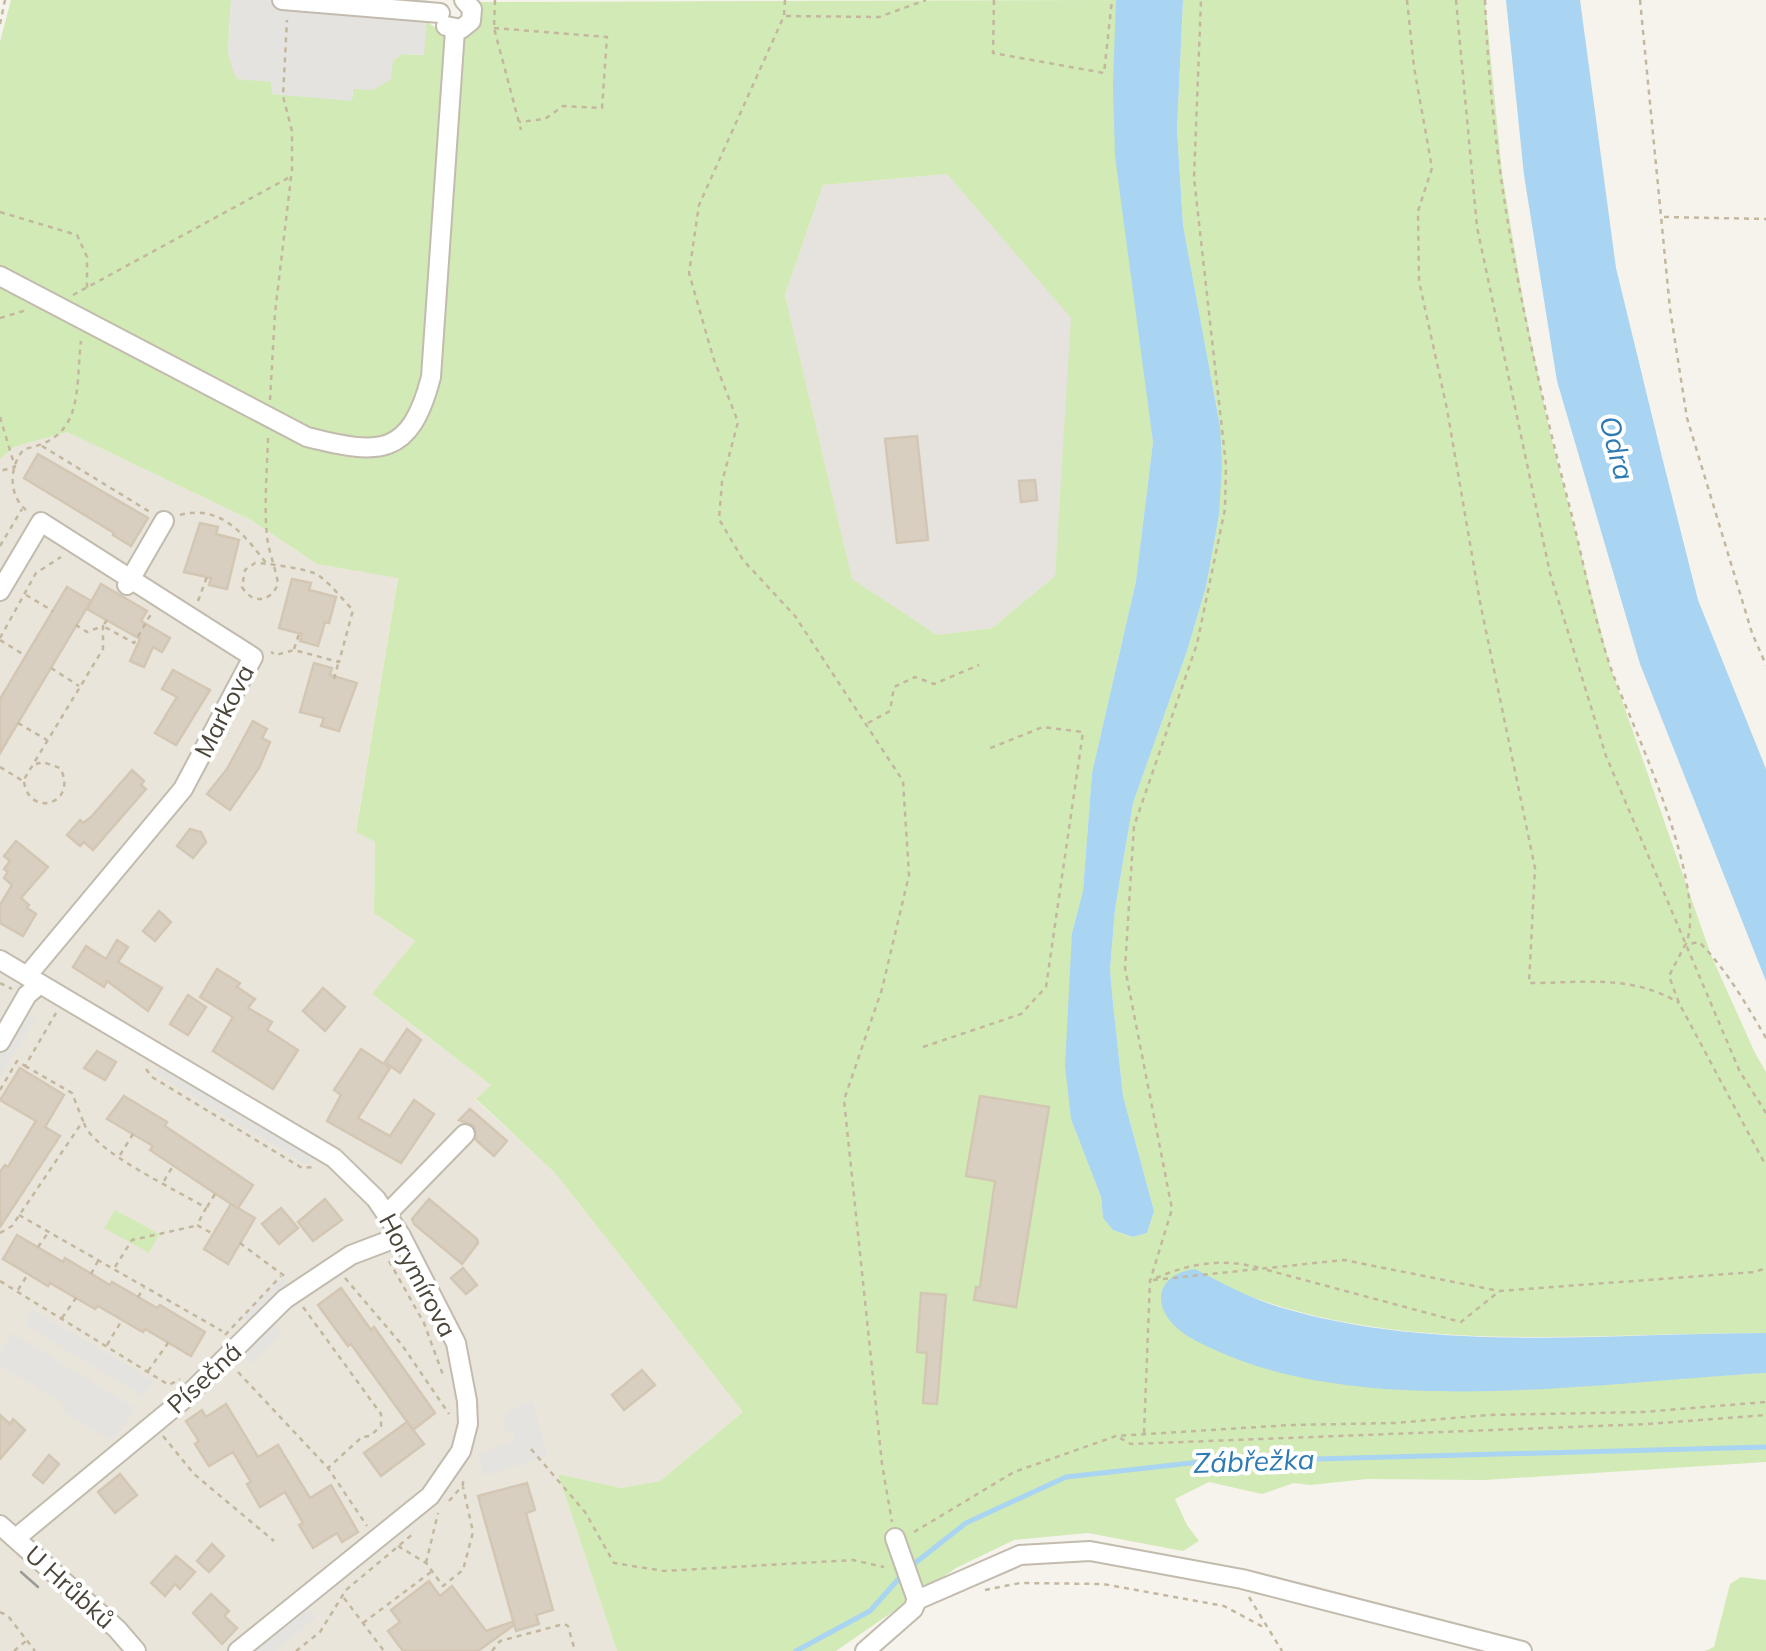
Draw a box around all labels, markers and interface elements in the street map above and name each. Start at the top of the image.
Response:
water label: Odra [1592,412,1643,484]
street label: Markova [187,659,260,762]
street label: Horymírova [373,1208,464,1342]
street label: Písečná [160,1336,247,1420]
water label: Zábřežka [1193,1441,1315,1480]
street label: U Hrůbků [19,1538,121,1635]

